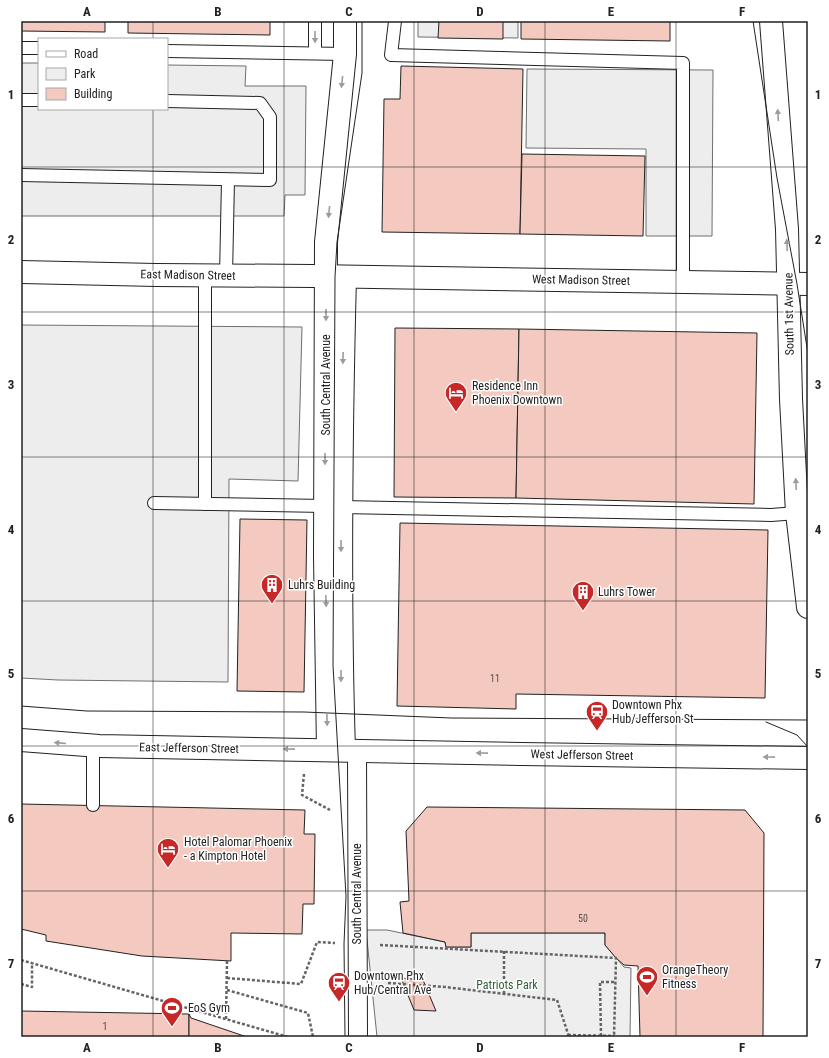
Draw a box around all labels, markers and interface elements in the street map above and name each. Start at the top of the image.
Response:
text: A [83,4,91,19]
text: B [214,4,222,19]
text: C [345,4,353,19]
text: D [476,4,484,19]
text: E [608,4,615,19]
text: F [739,4,745,19]
one-way arrow [312,31,318,44]
legend [38,38,168,110]
text: Road [74,47,98,61]
text: Park [74,67,96,81]
one-way arrow [339,76,345,88]
text: 1 [8,87,14,102]
text: Building [74,87,112,101]
text: 1 [815,87,821,102]
one-way arrow [775,109,782,121]
one-way arrow [326,206,332,218]
text: 2 [8,232,15,247]
text: 2 [815,232,822,247]
one-way arrow [784,239,791,251]
street label: East Madison Street [140,267,236,283]
street label: West Madison Street [532,272,631,288]
street label: South 1st Avenue [781,272,797,355]
one-way arrow [323,309,329,322]
street label: South Central Avenue [319,334,333,436]
one-way arrow [340,352,346,365]
text: 3 [8,377,14,392]
text: 3 [815,377,821,392]
place label: Residence Inn Phoenix Downtown [472,379,562,407]
hotel icon: Residence Inn Phoenix Downtown [443,380,469,413]
one-way arrow [322,453,328,466]
one-way arrow [792,478,799,490]
text: 4 [8,522,15,537]
text: 4 [815,522,822,537]
one-way arrow [338,540,344,553]
building icon: Luhrs Building [259,572,285,605]
place label: Luhrs Building [288,578,355,592]
building icon: Luhrs Tower [570,579,596,612]
place label: Luhrs Tower [598,585,656,599]
one-way arrow [323,595,329,608]
text: 5 [8,666,15,681]
text: 5 [815,666,822,681]
one-way arrow [338,670,344,683]
house number: 11 [490,673,500,684]
place label: Downtown Phx Hub/Jefferson St [612,698,694,726]
station icon: Downtown Phx Hub/Jefferson St [584,699,610,732]
one-way arrow [324,714,330,727]
one-way arrow [54,739,66,746]
street label: East Jefferson Street [139,740,239,756]
one-way arrow [282,746,295,752]
street label: West Jefferson Street [531,747,634,763]
one-way arrow [476,750,488,757]
one-way arrow [762,754,775,760]
text: 6 [8,811,15,826]
text: 6 [815,811,822,826]
place label: Hotel Palomar Phoenix - a Kimpton Hotel [184,835,292,863]
hotel icon: Hotel Palomar Phoenix - a Kimpton Hotel [155,836,181,869]
street label: South Central Avenue [350,843,364,945]
house number: 50 [578,913,588,924]
text: 7 [8,956,15,971]
text: 7 [815,956,822,971]
place label: OrangeTheory Fitness [662,963,728,991]
sports icon: OrangeTheory Fitness [634,964,660,997]
place label: Downtown Phx Hub/Central Ave [354,969,432,997]
station icon: Downtown Phx Hub/Central Ave [326,970,352,1003]
park label: Patriots Park [476,978,538,992]
sports icon: EoS Gym [159,995,185,1028]
place label: EoS Gym [188,1001,230,1015]
house number: 1 [103,1021,107,1032]
text: A [83,1040,91,1055]
text: B [214,1040,222,1055]
text: C [345,1040,353,1055]
text: D [476,1040,484,1055]
text: E [608,1040,615,1055]
text: F [739,1040,745,1055]

